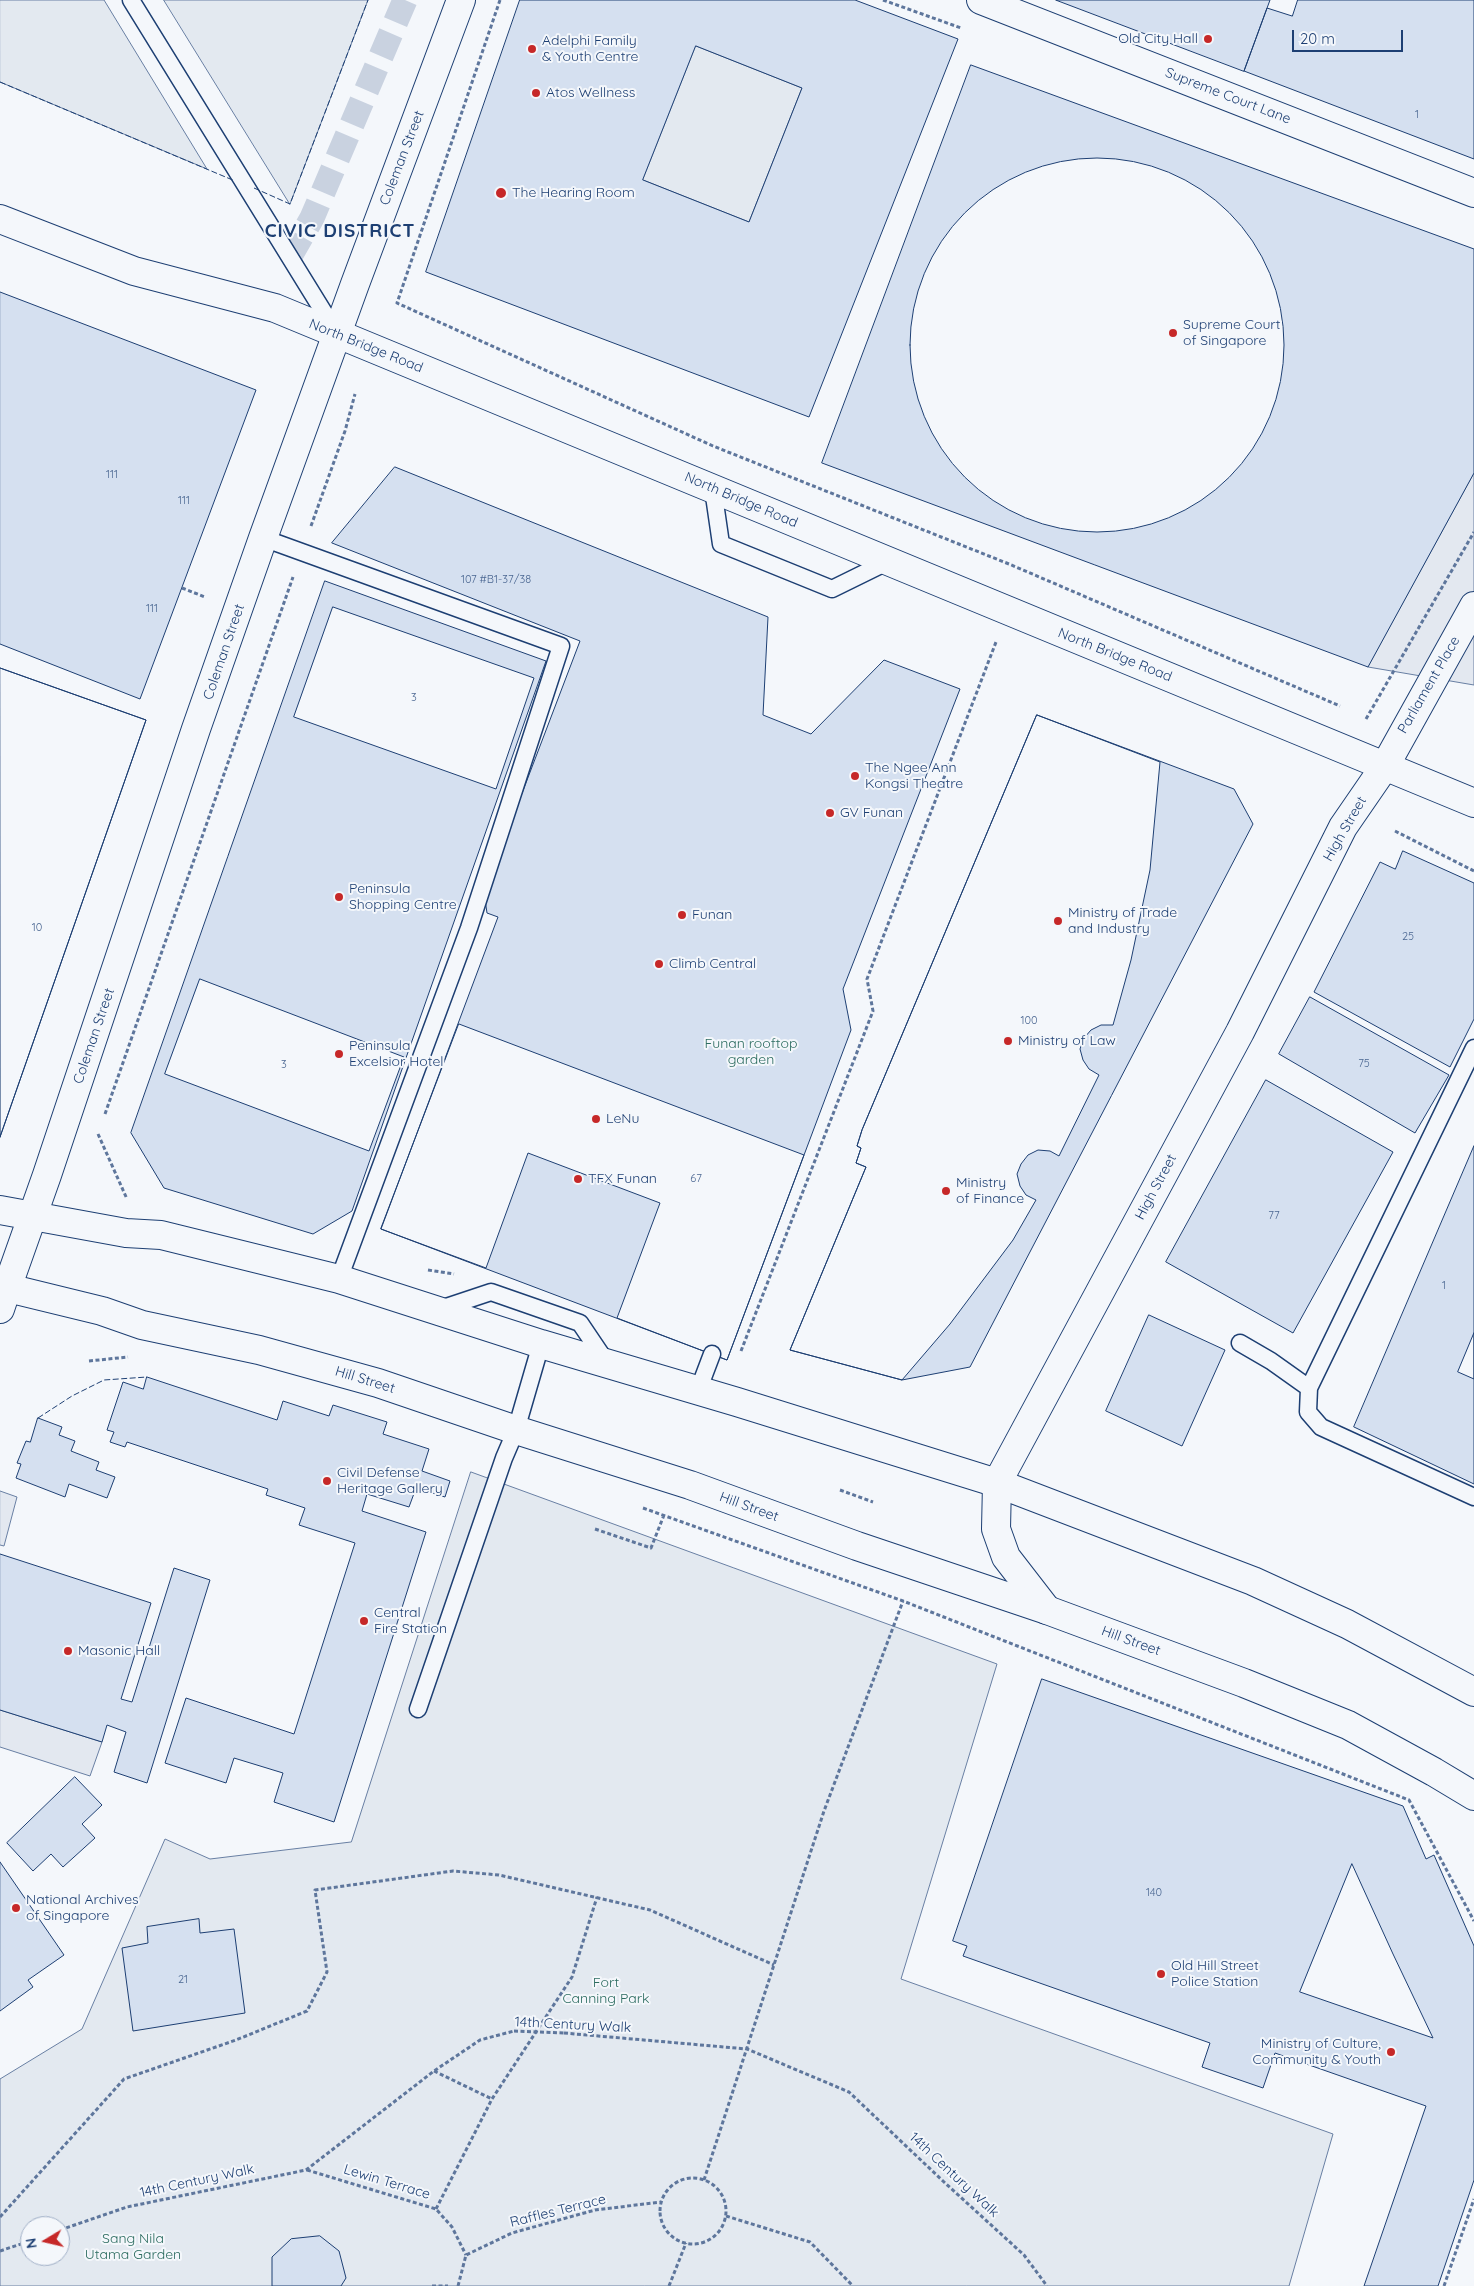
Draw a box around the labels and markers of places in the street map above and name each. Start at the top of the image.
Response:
place label: Old City Hall [1118,31,1198,47]
place label: Adelphi Family & Youth Centre [542,33,638,65]
marker: Old City Hall [1202,33,1214,45]
marker: Adelphi Family & Youth Centre [526,43,538,55]
place label: Atos Wellness [546,85,635,101]
marker: Atos Wellness [530,87,542,99]
place label: The Hearing Room [512,185,635,201]
marker: The Hearing Room [494,186,508,200]
place label: Supreme Court of Singapore [1183,317,1281,350]
marker: Supreme Court of Singapore [1167,327,1179,339]
place label: The Ngee Ann Kongsi Theatre [865,760,963,792]
marker: The Ngee Ann Kongsi Theatre [849,770,861,782]
place label: GV Funan [840,805,903,821]
marker: GV Funan [824,807,836,819]
place label: Peninsula Shopping Centre [349,881,457,914]
marker: Peninsula Shopping Centre [333,891,345,903]
place label: Ministry of Trade and Industry [1068,905,1177,938]
place label: Funan [692,907,732,923]
marker: Funan [676,909,688,921]
marker: Ministry of Trade and Industry [1052,915,1064,927]
place label: Climb Central [669,956,756,972]
marker: Climb Central [653,958,665,970]
place label: Ministry of Law [1018,1033,1116,1049]
marker: Ministry of Law [1002,1035,1014,1047]
place label: Peninsula Excelsior Hotel [349,1038,444,1070]
marker: Peninsula Excelsior Hotel [333,1048,345,1060]
place label: LeNu [606,1111,640,1127]
marker: LeNu [590,1113,602,1125]
place label: TFX Funan [588,1171,657,1187]
marker: TFX Funan [572,1173,584,1185]
place label: Ministry of Finance [956,1175,1024,1208]
marker: Ministry of Finance [940,1185,952,1197]
place label: Civil Defense Heritage Gallery [337,1465,443,1498]
marker: Civil Defense Heritage Gallery [321,1475,333,1487]
place label: Central Fire Station [374,1605,447,1638]
marker: Central Fire Station [358,1615,370,1627]
place label: Masonic Hall [78,1643,160,1659]
marker: Masonic Hall [62,1645,74,1657]
place label: National Archives of Singapore [26,1892,139,1924]
marker: National Archives of Singapore [10,1902,22,1914]
place label: Old Hill Street Police Station [1171,1958,1259,1990]
marker: Old Hill Street Police Station [1155,1968,1167,1980]
place label: Ministry of Culture, Community & Youth [1253,2036,1381,2068]
marker: Ministry of Culture, Community & Youth [1385,2046,1397,2058]

